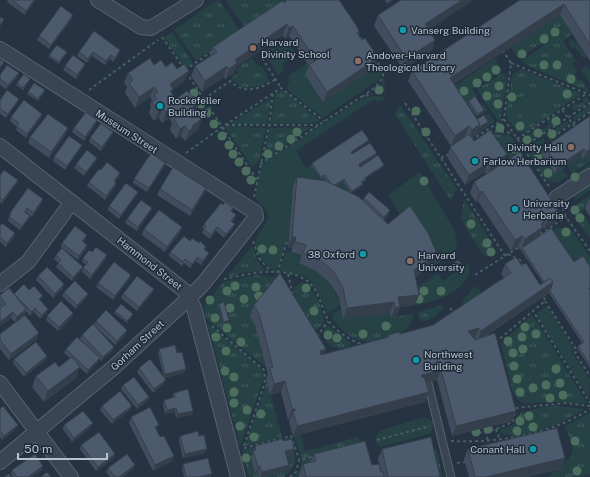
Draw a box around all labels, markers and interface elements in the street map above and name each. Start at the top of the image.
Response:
place label: Vanserg Building [411,24,490,36]
marker: Vanserg Building [398,25,408,35]
place label: Harvard Divinity School [261,36,330,60]
marker: Harvard Divinity School [248,43,258,53]
place label: Andover-Harvard Theological Library [366,49,456,73]
marker: Andover-Harvard Theological Library [353,56,363,66]
place label: Rockefeller Building [168,94,221,118]
marker: Rockefeller Building [155,101,165,111]
street label: Museum Street [94,106,160,156]
place label: Divinity Hall [507,141,563,153]
marker: Divinity Hall [566,142,576,152]
place label: Farlow Herbarium [483,155,566,167]
marker: Farlow Herbarium [470,156,480,166]
place label: University Herbaria [523,197,570,221]
marker: University Herbaria [510,204,520,214]
street label: Hammond Street [115,234,185,292]
place label: 38 Oxford [308,248,355,260]
marker: 38 Oxford [358,249,368,259]
place label: Harvard University [418,249,465,273]
marker: Harvard University [405,256,415,266]
street label: Gorham Street [108,317,166,373]
place label: Northwest Building [424,348,473,372]
marker: Northwest Building [411,355,421,365]
scale bar [18,435,107,461]
text: 50 m [24,442,52,456]
place label: Conant Hall [470,443,525,455]
marker: Conant Hall [528,444,538,454]

